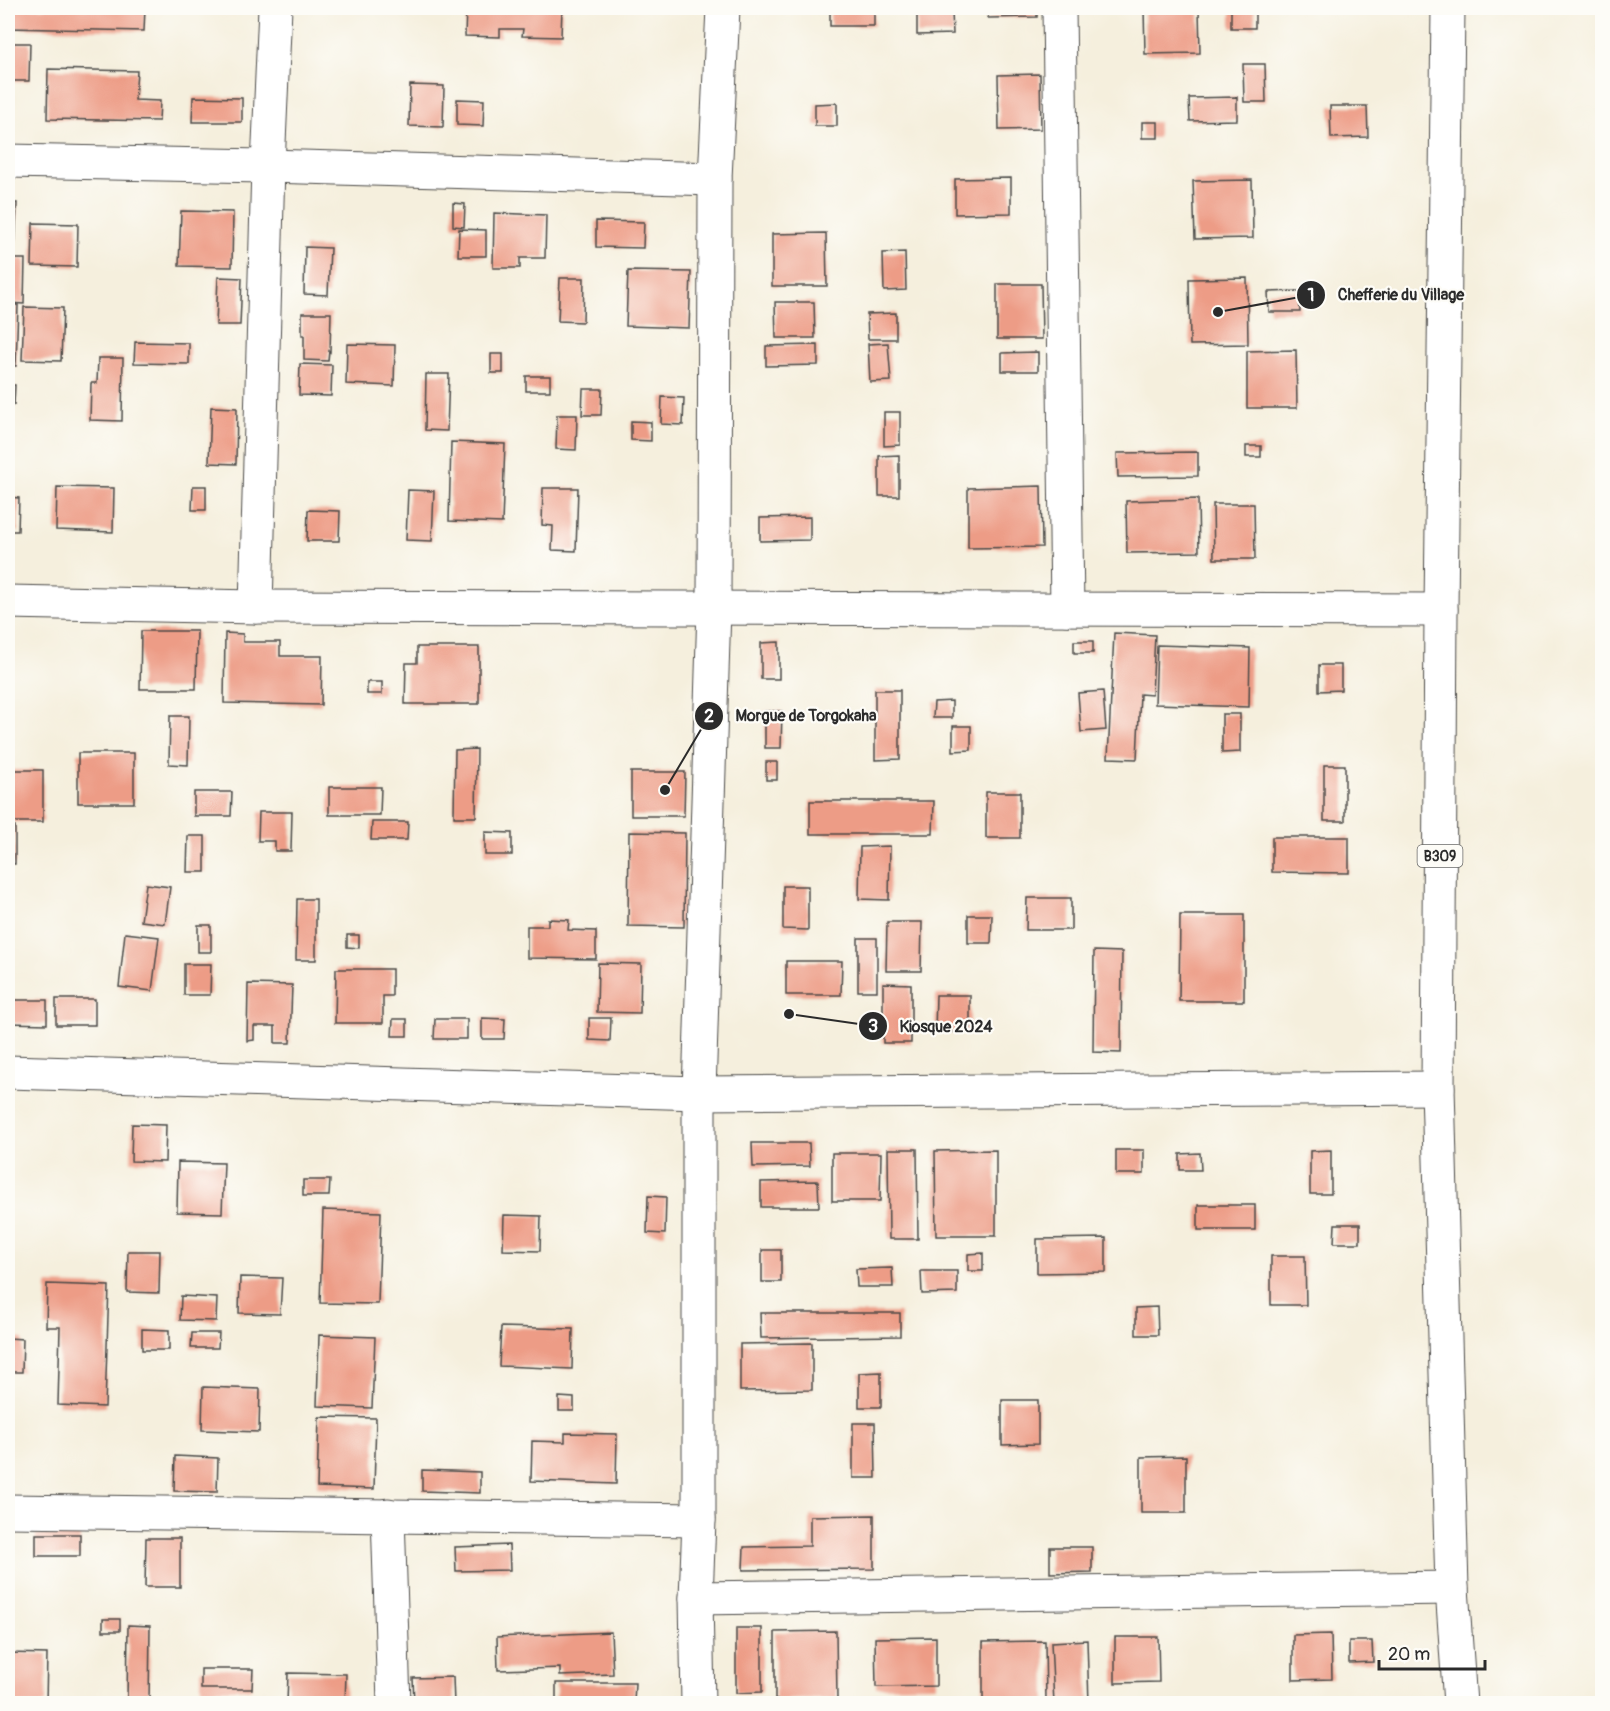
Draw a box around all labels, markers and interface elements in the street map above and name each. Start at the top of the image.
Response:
callout: Chefferie du Village [1296,278,1476,312]
text: 1 [1307,284,1315,307]
text: Chefferie du Village [1338,285,1465,305]
callout: Morgue de Torgokaha [694,699,888,733]
text: 2 [704,705,714,728]
text: Morgue de Torgokaha [736,706,877,726]
road number: B309 [1418,845,1462,867]
callout: Kiosque 2024 [858,1009,1005,1043]
text: 3 [868,1015,878,1038]
text: Kiosque 2024 [899,1017,993,1037]
scale bar [1379,1633,1486,1671]
text: 20 m [1388,1643,1430,1666]

